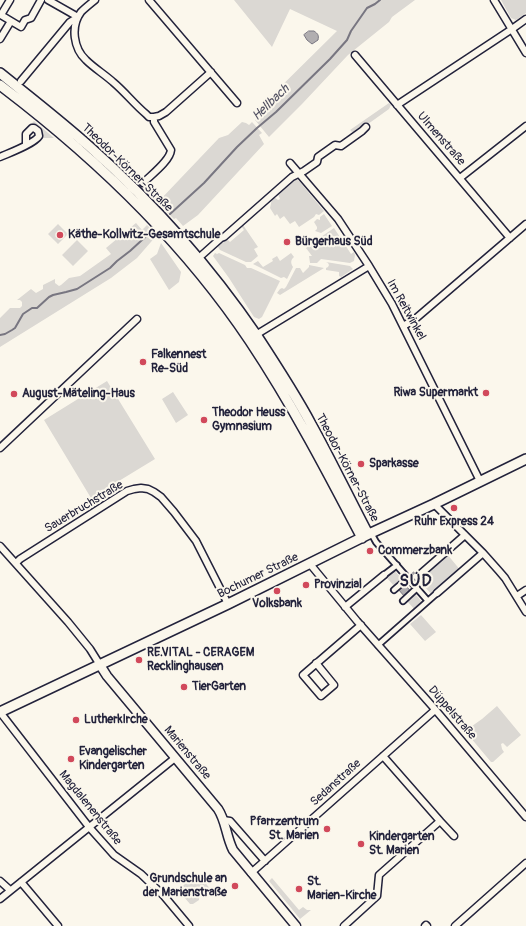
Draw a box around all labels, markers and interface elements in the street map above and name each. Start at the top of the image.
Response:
water label: Hellbach [249,82,293,124]
street label: Ulmenstraße [414,109,468,169]
street label: Theodor-Körner-Straße [79,121,175,215]
place label: Käthe-Kollwitz-Gesamtschule [68,228,220,242]
marker: Käthe-Kollwitz-Gesamtschule [55,230,65,240]
place label: Bürgerhaus Süd [295,235,373,249]
marker: Bürgerhaus Süd [282,237,292,247]
street label: Im Reitwinkel [383,277,429,343]
place label: Falkennest Re-Süd [151,348,206,376]
marker: Falkennest Re-Süd [138,357,148,367]
place label: Riwa Supermarkt [393,386,478,400]
place label: August-Mäteling-Haus [22,387,135,401]
marker: Riwa Supermarkt [481,388,491,398]
marker: August-Mäteling-Haus [9,389,19,399]
place label: Theodor Heuss Gymnasium [212,406,285,434]
street label: Theodor-Körner-Straße [312,411,382,525]
marker: Theodor Heuss Gymnasium [199,415,209,425]
place label: Sparkasse [369,457,419,471]
marker: Sparkasse [356,459,366,469]
street label: Sauerbruchstraße [42,478,126,536]
marker: Ruhr Express 24 [449,503,459,513]
place label: Ruhr Express 24 [414,515,494,529]
place label: Commerzbank [378,544,452,558]
marker: Commerzbank [365,546,375,556]
street label: Bochumer Straße [215,550,301,602]
district label: SÜD [399,572,433,592]
place label: Provinzial [314,578,362,592]
marker: Provinzial [301,580,311,590]
marker: Volksbank [272,586,282,596]
place label: Volksbank [252,597,302,611]
place label: RE.VITAL - CERAGEM Recklinghausen [147,646,254,674]
marker: RE.VITAL - CERAGEM Recklinghausen [134,655,144,665]
place label: TierGarten [192,680,246,694]
marker: TierGarten [179,682,189,692]
street label: Düppelstraße [425,683,479,743]
place label: LutherkIrche [84,713,148,727]
marker: LutherkIrche [71,715,81,725]
street label: Marienstraße [160,723,214,783]
place label: Evangelischer Kindergarten [79,745,147,773]
marker: Evangelischer Kindergarten [66,754,76,764]
street label: Sedanstraße [308,757,364,809]
street label: Magdalenenstraße [56,768,124,848]
place label: Pfarrzentrum St. Marien [250,815,319,843]
marker: Pfarrzentrum St. Marien [322,824,332,834]
place label: Kindergarten St. Marien [369,830,434,858]
marker: Kindergarten St. Marien [356,839,366,849]
place label: Grundschule an der Marienstraße [143,872,227,900]
place label: St. Marien-Kirche [307,875,377,903]
marker: Grundschule an der Marienstraße [230,881,240,891]
marker: St. Marien-Kirche [294,884,304,894]

